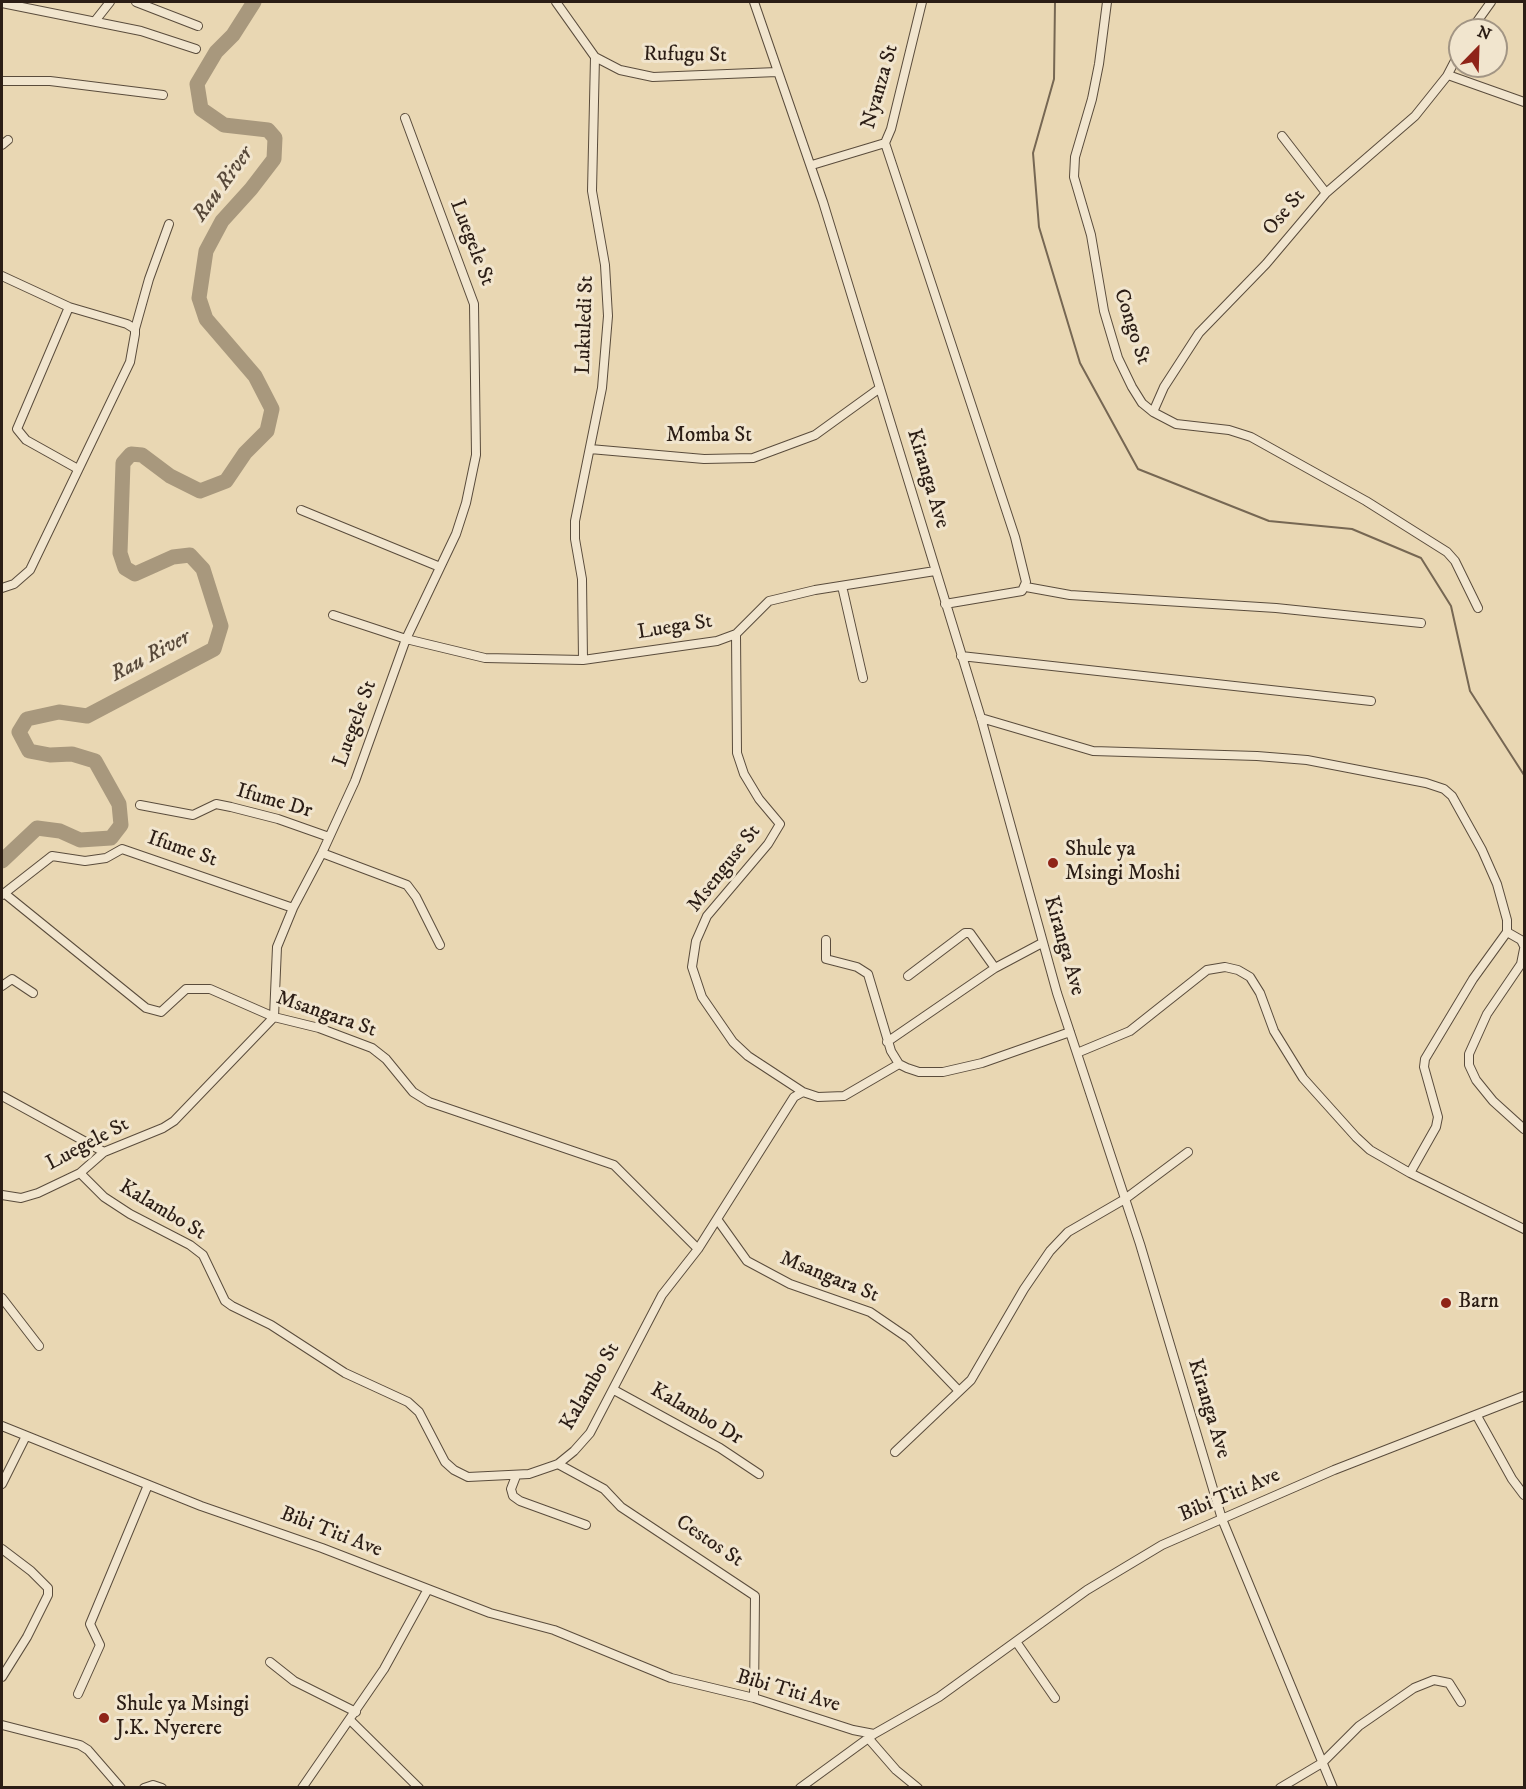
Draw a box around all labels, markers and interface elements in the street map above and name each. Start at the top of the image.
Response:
north arrow [1448,18,1508,78]
text: N [1474,21,1494,45]
street label: Nyanza St [857,42,905,132]
street label: Rufugu St [643,43,727,69]
water label: Rau River [188,142,260,228]
street label: Ose St [1258,185,1312,241]
street label: Luegele St [443,196,499,290]
street label: Lukuledi St [572,275,600,375]
street label: Congo St [1107,286,1155,368]
street label: Momba St [666,424,752,450]
street label: Kiranga Ave [900,426,954,532]
street label: Luega St [636,610,714,646]
water label: Rau River [107,625,195,689]
street label: Luegele St [329,677,383,771]
street label: Ifume Dr [233,779,315,825]
street label: Msenguse St [683,820,767,918]
street label: Ifume St [144,826,220,874]
place label: Shule ya Msingi Moshi [1065,838,1180,888]
marker: Shule ya Msingi Moshi [1046,856,1060,870]
street label: Kiranga Ave [1037,893,1089,999]
street label: Msangara St [273,986,379,1044]
street label: Luegele St [42,1113,134,1177]
street label: Kalambo St [114,1175,210,1247]
street label: Msangara St [776,1247,882,1309]
place label: Barn [1458,1290,1499,1316]
marker: Barn [1439,1296,1453,1310]
street label: Kalambo St [556,1339,626,1435]
street label: Kiranga Ave [1181,1356,1235,1462]
street label: Kalambo Dr [645,1378,747,1452]
street label: Bibi Titi Ave [1176,1464,1284,1528]
street label: Bibi Titi Ave [277,1502,385,1564]
street label: Cestos St [671,1510,747,1574]
street label: Bibi Titi Ave [733,1665,843,1719]
place label: Shule ya Msingi J.K. Nyerere [116,1693,249,1743]
marker: Shule ya Msingi J.K. Nyerere [97,1711,111,1725]

